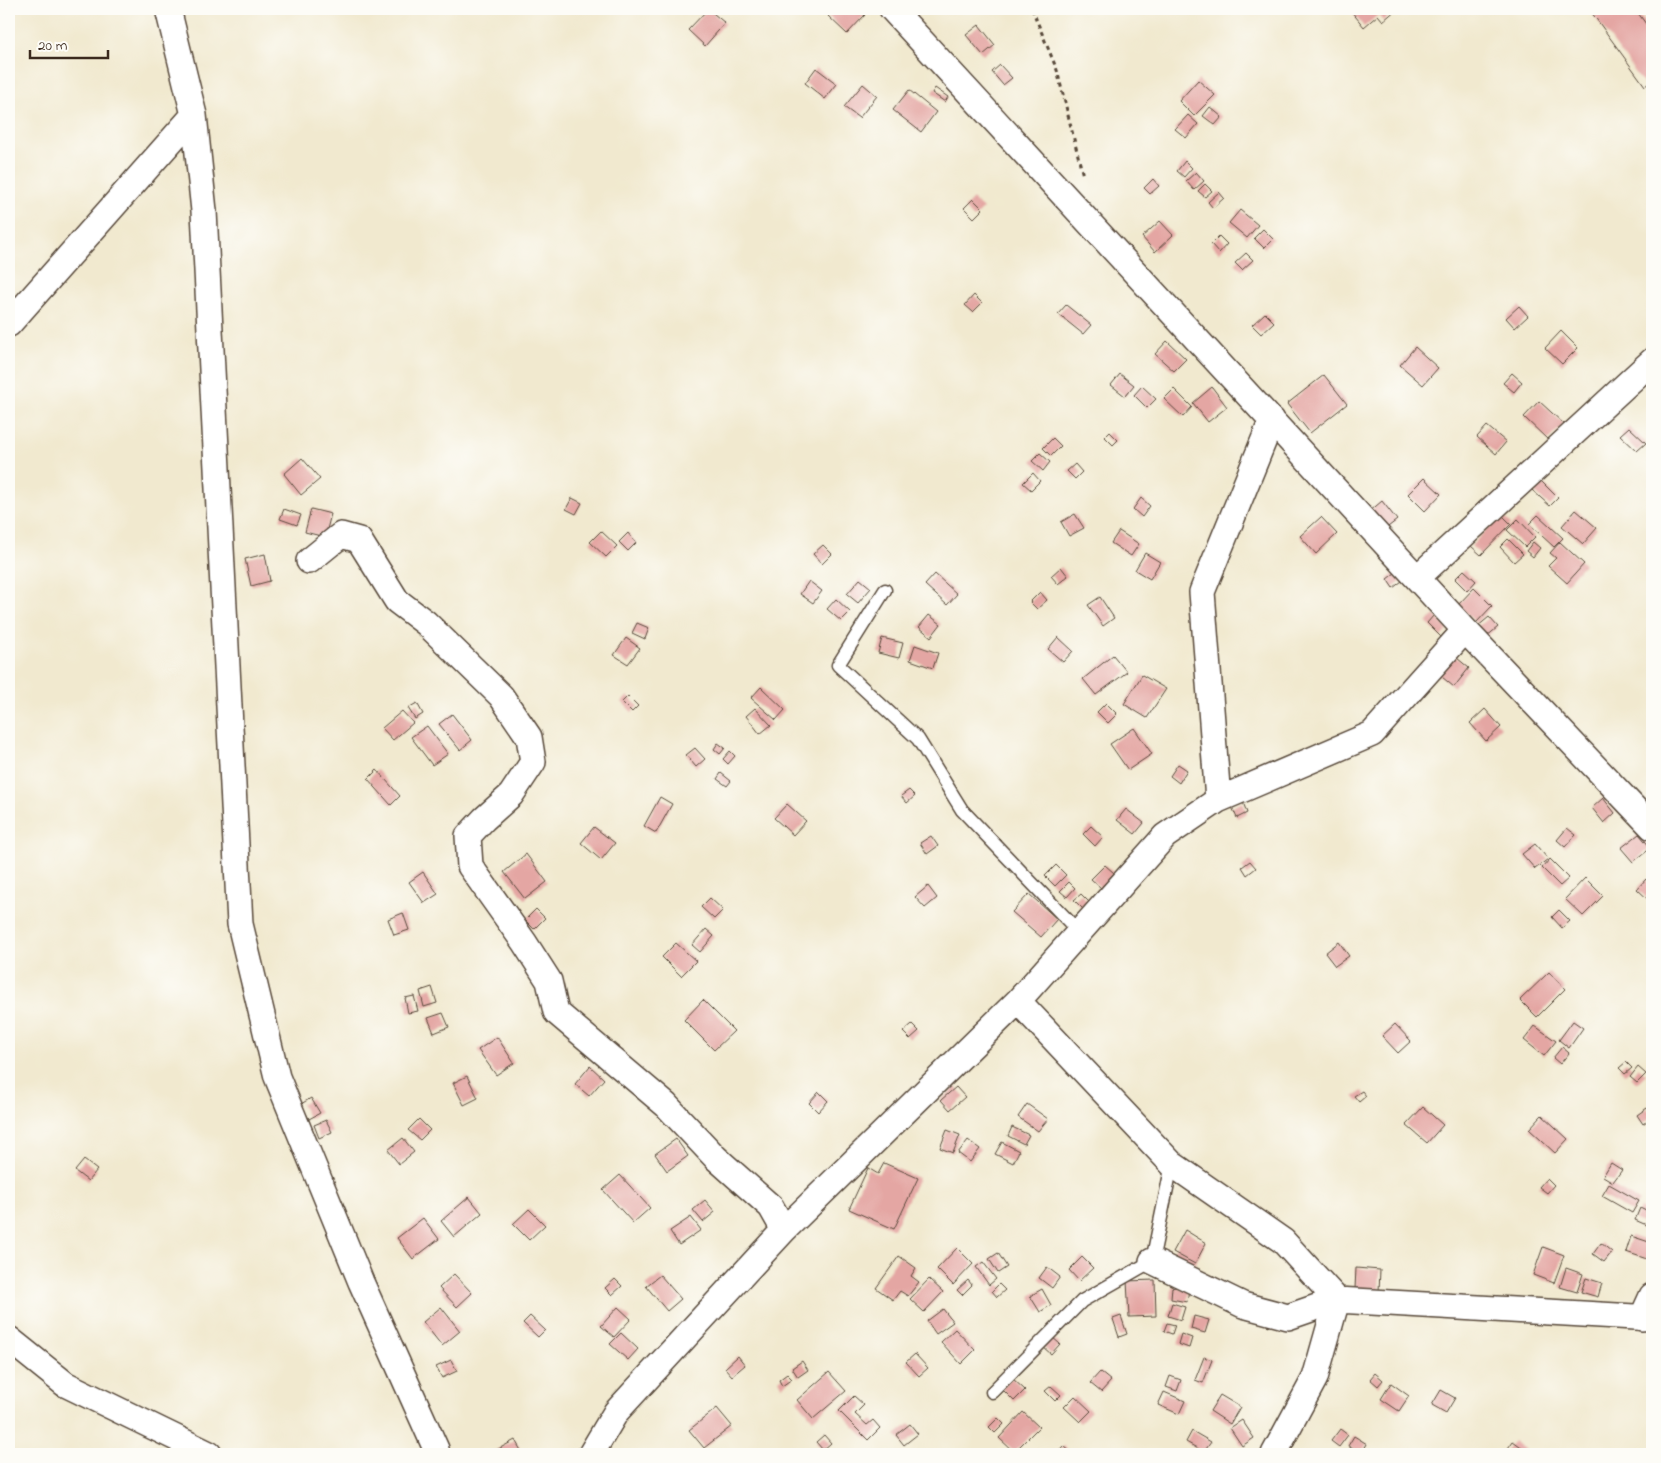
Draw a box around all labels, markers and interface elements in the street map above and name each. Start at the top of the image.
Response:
scale bar [30,28,108,60]
text: 20 m [38,35,68,57]

